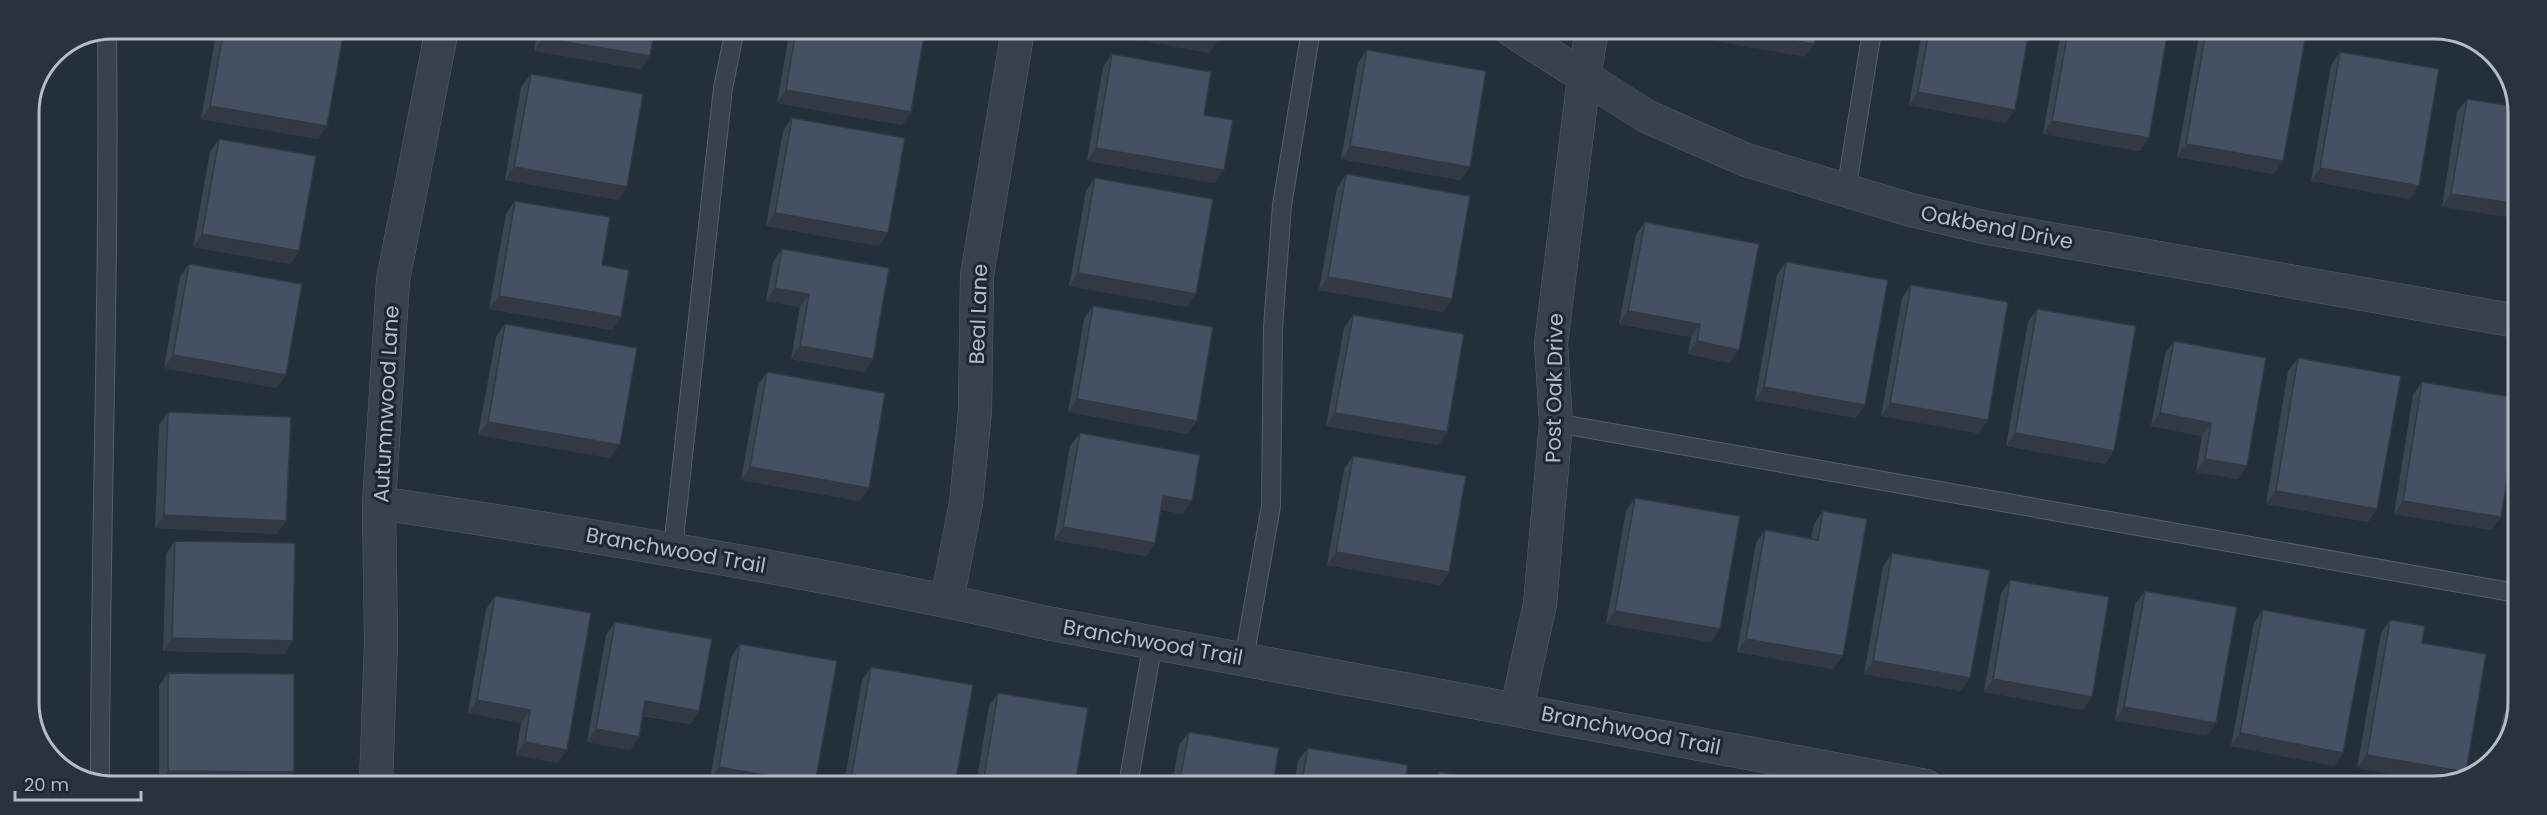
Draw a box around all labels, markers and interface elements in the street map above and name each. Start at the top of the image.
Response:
street label: Oakbend Drive [1918,198,2076,256]
street label: Beal Lane [962,263,994,365]
street label: Autumnwood Lane [366,305,406,503]
street label: Post Oak Drive [1538,313,1570,463]
street label: Branchwood Trail [584,520,768,580]
street label: Branchwood Trail [1061,612,1245,672]
street label: Branchwood Trail [1539,698,1723,762]
scale bar [15,764,141,802]
text: 20 m [24,772,69,797]

